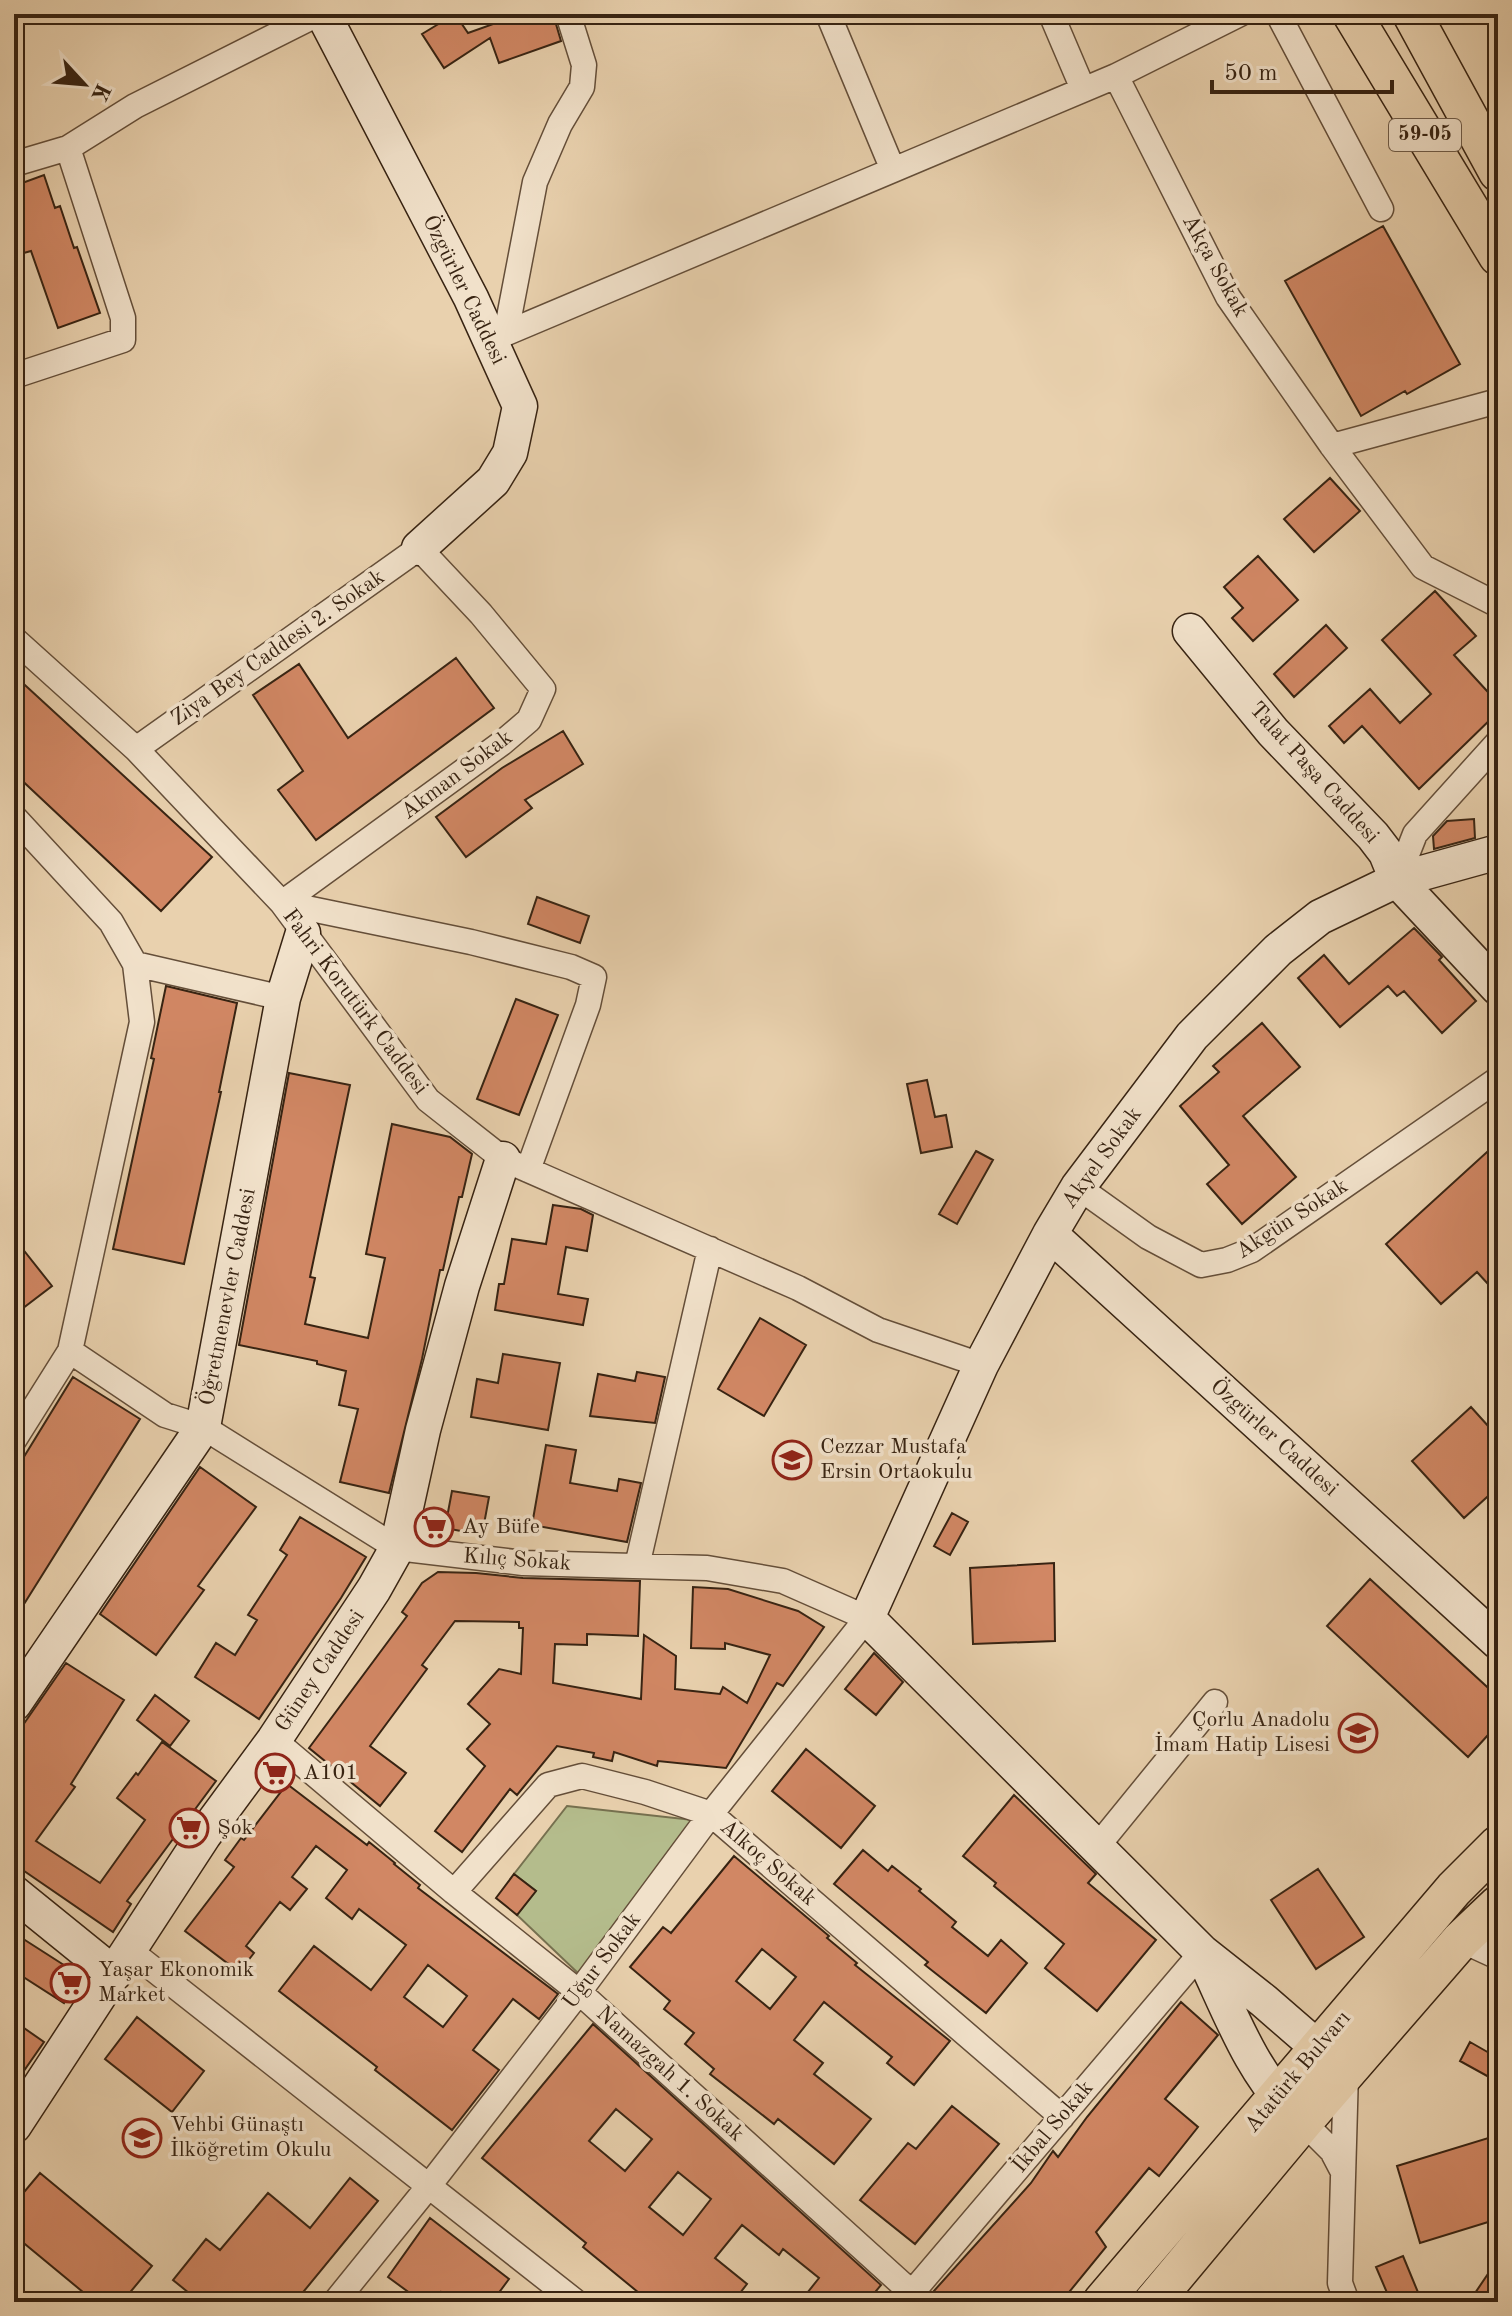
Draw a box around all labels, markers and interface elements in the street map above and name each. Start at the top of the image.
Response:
north arrow [44,44,124,124]
scale bar [1212,44,1392,94]
text: 50 m [1224,62,1278,86]
text: K [87,79,114,104]
road number: 59-05 [1389,119,1461,151]
street label: Özgürler Caddesi [418,211,512,368]
street label: Akça Sokak [1178,211,1252,321]
street label: Ziya Bey Caddesi 2. Sokak [167,566,389,730]
street label: Talat Paşa Caddesi [1245,698,1383,848]
street label: Akman Sokak [397,726,517,824]
street label: Fahri Korutürk Caddesi [278,905,432,1099]
street label: Akyel Sokak [1058,1103,1146,1213]
street label: Akgün Sokak [1232,1175,1352,1263]
street label: Öğretmenevler Caddesi [193,1186,260,1407]
street label: Özgürler Caddesi [1206,1373,1344,1501]
place label: Cezzar Mustafa Ersin Ortaokulu [820,1436,973,1483]
school or university icon: Cezzar Mustafa Ersin Ortaokulu [771,1439,813,1481]
supermarket icon: Ay Büfe [413,1506,455,1548]
place label: Ay Büfe [462,1516,540,1538]
street label: Kılıç Sokak [462,1545,572,1575]
street label: Güney Caddesi [271,1606,369,1736]
place label: Çorlu Anadolu İmam Hatip Lisesi [1154,1709,1330,1756]
school or university icon: Çorlu Anadolu İmam Hatip Lisesi [1337,1712,1379,1754]
supermarket icon: A101 [254,1752,296,1794]
place label: A101 [303,1762,358,1784]
supermarket icon: Şok [168,1807,210,1849]
street label: Alkoç Sokak [716,1816,820,1910]
place label: Şok [217,1817,253,1839]
street label: Uğur Sokak [559,1909,645,2013]
place label: Yaşar Ekonomik Market [98,1959,254,2006]
supermarket icon: Yaşar Ekonomik Market [49,1962,91,2004]
street label: Namazgah 1. Sokak [592,2002,748,2146]
street label: Atatürk Bulvarı [1241,2007,1355,2137]
street label: İkbal Sokak [1006,2075,1098,2177]
place label: Vehbi Günaştı İlköğretim Okulu [170,2114,332,2161]
school or university icon: Vehbi Günaştı İlköğretim Okulu [121,2117,163,2159]

